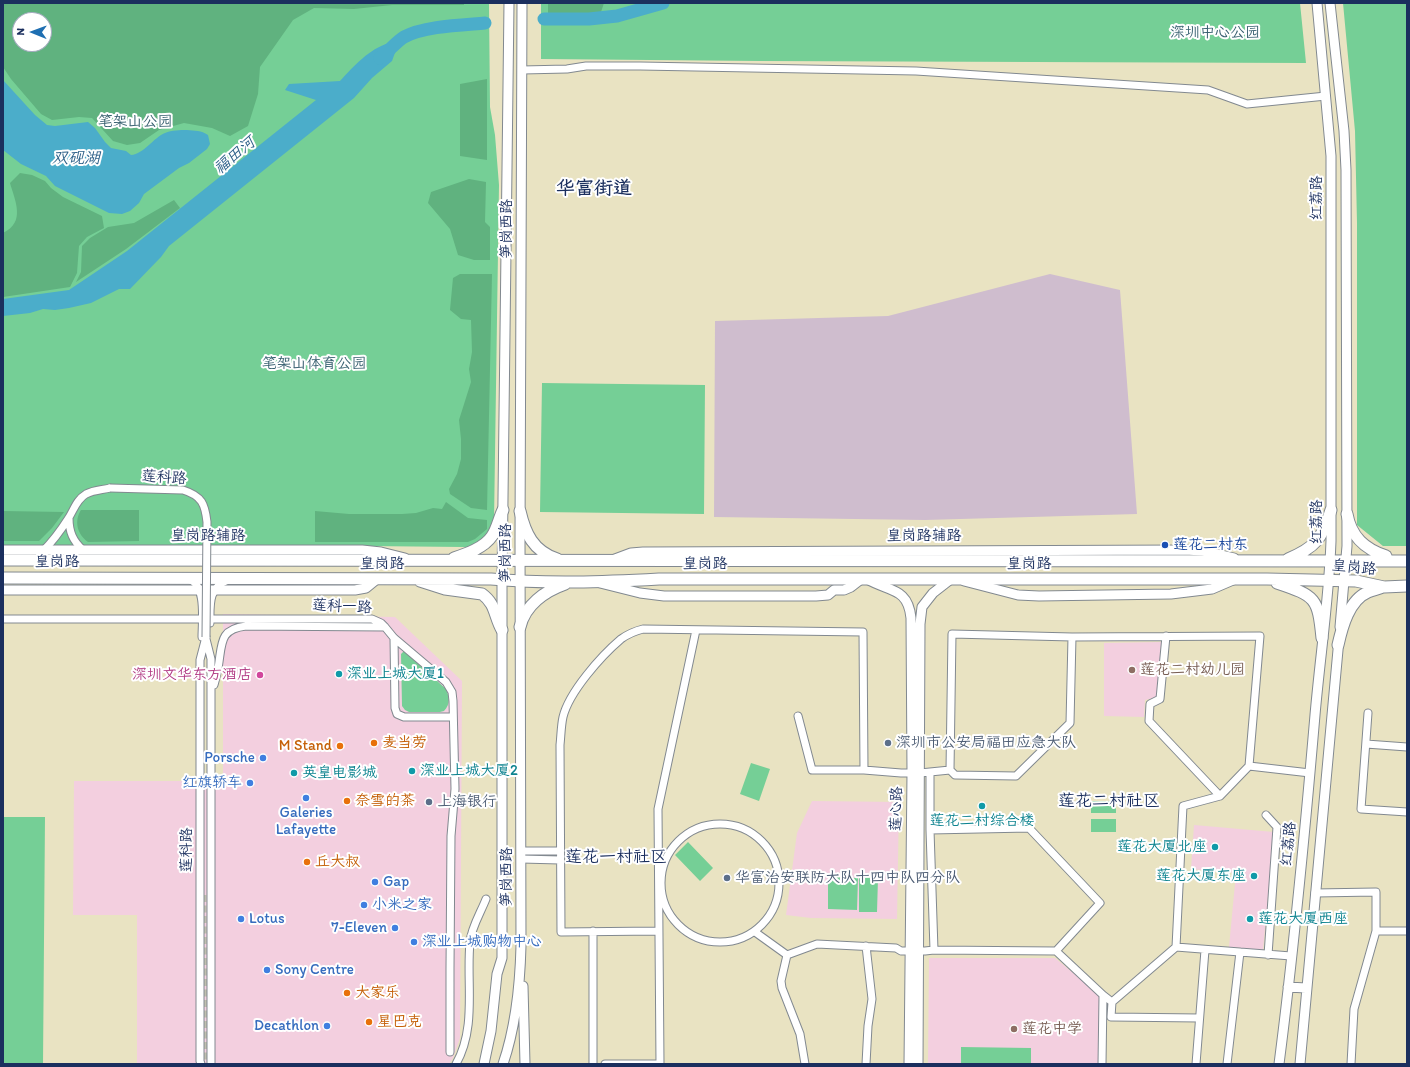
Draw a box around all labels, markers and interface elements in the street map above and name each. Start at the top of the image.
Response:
north arrow [12,12,52,52]
park label: 深圳中心公园 [1170,24,1260,42]
text: N [14,28,27,36]
park label: 笔架山公园 [98,113,172,131]
water label: 福田河 [210,133,260,179]
water label: 双砚湖 [52,149,100,169]
street label: 红荔路 [1308,176,1326,220]
district label: 华富街道 [556,178,632,200]
street label: 笋岗西路 [498,199,516,259]
park label: 笔架山体育公园 [262,355,366,373]
street label: 莲科路 [141,467,187,489]
street label: 红荔路 [1308,500,1326,544]
street label: 笋岗西路 [497,523,515,583]
street label: 皇岗路辅路 [171,527,245,545]
street label: 皇岗路辅路 [887,527,961,545]
place label: 莲花二村东 [1173,536,1248,554]
marker: 莲花二村东 [1160,540,1170,550]
street label: 皇岗路 [35,553,79,571]
street label: 皇岗路 [360,555,404,573]
street label: 皇岗路 [683,555,727,573]
street label: 皇岗路 [1007,555,1051,573]
street label: 皇岗路 [1331,557,1377,579]
street label: 莲科一路 [312,596,372,618]
place label: 莲花二村幼儿园 [1140,661,1245,679]
place label: 深业上城大厦1 [347,665,444,683]
marker: 莲花二村幼儿园 [1127,665,1137,675]
place label: 深圳文华东方酒店 [132,666,252,684]
marker: 深业上城大厦1 [334,669,344,679]
marker: 深圳文华东方酒店 [255,670,265,680]
place label: 麦当劳 [382,734,427,752]
place label: 深圳市公安局福田应急大队 [896,734,1076,752]
place label: M Stand [279,737,332,755]
marker: 麦当劳 [369,738,379,748]
marker: 深圳市公安局福田应急大队 [883,738,893,748]
marker: M Stand [335,741,345,751]
place label: Porsche [204,749,255,767]
marker: Porsche [258,753,268,763]
place label: 深业上城大厦2 [420,762,518,780]
place label: 英皇电影城 [302,764,377,782]
marker: 深业上城大厦2 [407,766,417,776]
marker: 英皇电影城 [289,768,299,778]
place label: 红旗轿车 [182,774,242,792]
marker: 红旗轿车 [245,778,255,788]
street label: 莲心路 [888,786,906,832]
place label: 奈雪的茶 [355,792,415,810]
district label: 莲花二村社区 [1058,792,1160,812]
marker: Galeries Lafayette [301,793,311,803]
place label: 上海银行 [437,793,497,811]
marker: 奈雪的茶 [342,796,352,806]
marker: 上海银行 [424,797,434,807]
marker: 莲花二村综合楼 [977,801,987,811]
place label: Galeries Lafayette [276,804,336,839]
place label: 莲花二村综合楼 [930,812,1034,830]
street label: 红荔路 [1278,821,1300,867]
street label: 莲科路 [178,828,196,872]
place label: 莲花大厦北座 [1117,838,1207,856]
marker: 莲花大厦北座 [1210,842,1220,852]
street label: 笋岗西路 [498,847,516,907]
district label: 莲花一村社区 [565,848,667,868]
place label: 丘大叔 [315,853,360,871]
marker: 丘大叔 [302,857,312,867]
place label: 莲花大厦东座 [1156,867,1246,885]
place label: 华富治安联防大队十四中队四分队 [735,869,960,887]
marker: 莲花大厦东座 [1249,871,1259,881]
place label: Gap [383,873,409,891]
marker: 华富治安联防大队十四中队四分队 [722,873,732,883]
marker: Gap [370,877,380,887]
place label: 小米之家 [372,896,432,914]
marker: 小米之家 [359,900,369,910]
place label: Lotus [249,910,285,928]
place label: 莲花大厦西座 [1258,910,1348,928]
marker: Lotus [236,914,246,924]
marker: 莲花大厦西座 [1245,914,1255,924]
place label: 7-Eleven [331,919,387,937]
marker: 7-Eleven [390,923,400,933]
place label: 深业上城购物中心 [422,933,542,951]
marker: 深业上城购物中心 [409,937,419,947]
place label: Sony Centre [275,961,354,979]
marker: Sony Centre [262,965,272,975]
place label: 大家乐 [355,984,400,1002]
marker: 大家乐 [342,988,352,998]
place label: 星巴克 [377,1013,422,1031]
place label: Decathlon [254,1017,319,1035]
marker: 星巴克 [364,1017,374,1027]
place label: 莲花中学 [1022,1020,1082,1038]
marker: Decathlon [322,1021,332,1031]
marker: 莲花中学 [1009,1024,1019,1034]

